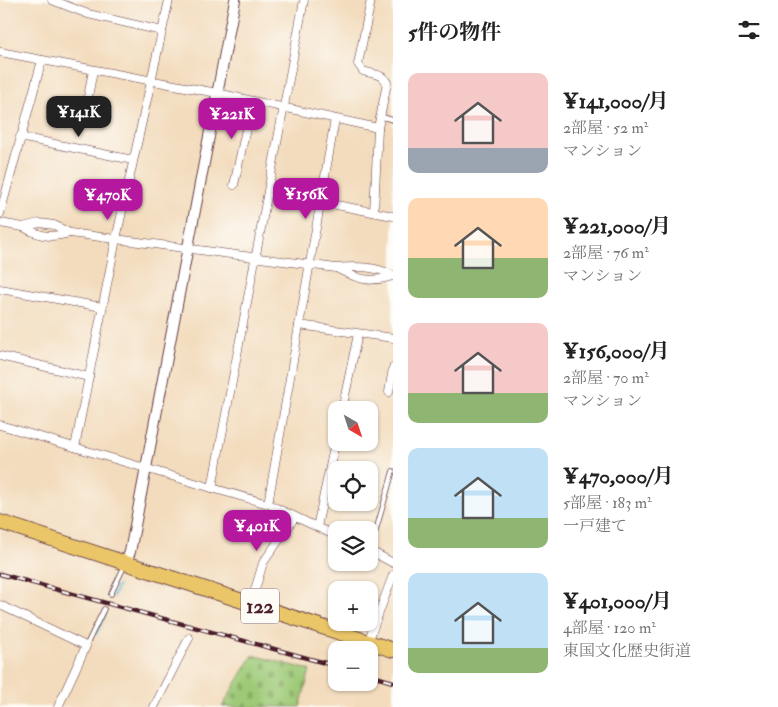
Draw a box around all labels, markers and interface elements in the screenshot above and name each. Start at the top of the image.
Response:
icon: filters [735,16,763,44]
text: 5件の物件 [408,19,501,46]
text: ¥141,000/月 [563,88,669,115]
icon: home [448,93,508,153]
pin: ¥141K [44,96,114,138]
pin: ¥221K [197,98,267,140]
text: ¥141K [57,102,101,122]
text: ¥221K [209,104,255,124]
text: 2部屋 · 52 m² [563,118,648,138]
text: マンション [563,141,642,161]
pin: ¥470K [73,178,143,221]
pin: ¥156K [271,178,341,220]
text: ¥156K [284,184,328,204]
text: ¥470K [85,185,131,205]
text: ¥221,000/月 [563,213,671,240]
icon: home [448,218,508,278]
text: 2部屋 · 76 m² [563,243,649,263]
text: マンション [563,266,642,286]
text: ¥156,000/月 [563,338,670,365]
icon: home [448,343,508,403]
text: 2部屋 · 70 m² [563,368,649,388]
text: マンション [563,391,642,411]
north arrow [328,401,378,451]
map controls [328,401,378,691]
button: locate [328,461,378,511]
text: ¥470,000/月 [563,463,674,490]
icon: home [448,468,508,528]
text: 5部屋 · 183 m² [563,493,652,513]
pin: ¥401K [222,510,292,552]
text: ¥401K [234,516,280,536]
text: 一戸建て [563,516,627,536]
button: layers [328,521,378,571]
button: + [328,581,378,631]
road number: 122 [241,588,279,624]
text: ¥401,000/月 [563,588,672,615]
icon: home [448,593,508,653]
text: 4部屋 · 120 m² [563,618,656,638]
button: − [328,641,378,691]
text: 東国文化歴史街道 [563,641,691,661]

